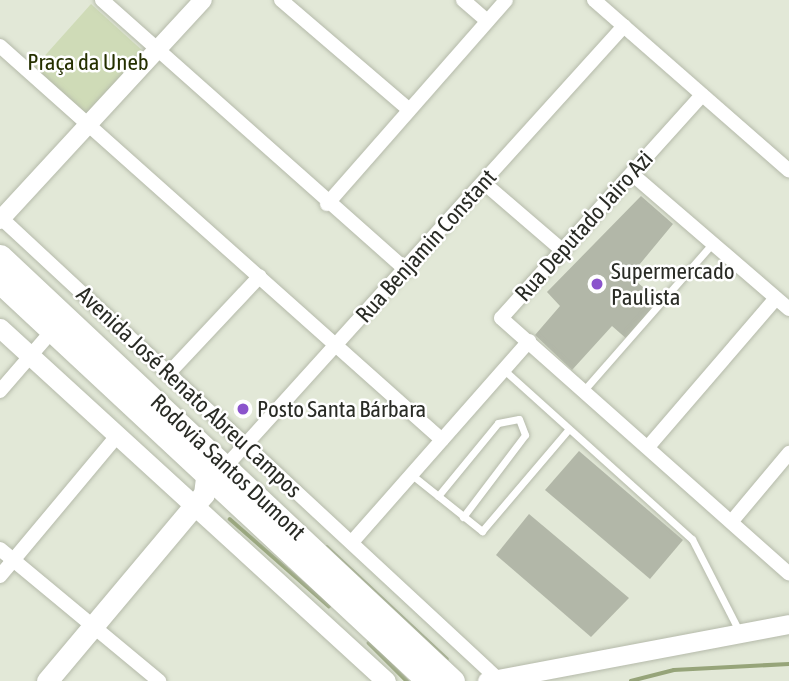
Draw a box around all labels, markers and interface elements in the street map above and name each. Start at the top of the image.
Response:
park label: Praça da Uneb [27,48,149,76]
street label: Rua Deputado Jairo Azi [509,145,659,307]
street label: Rua Benjamin Constant [350,164,502,328]
place label: Supermercado Paulista [611,257,735,311]
marker: Supermercado Paulista [589,276,605,292]
street label: Avenida José Renato Abreu Campos [71,281,307,503]
street label: Rodovia Santos Dumont [145,388,311,546]
place label: Posto Santa Bárbara [257,395,426,423]
marker: Posto Santa Bárbara [235,401,251,417]

